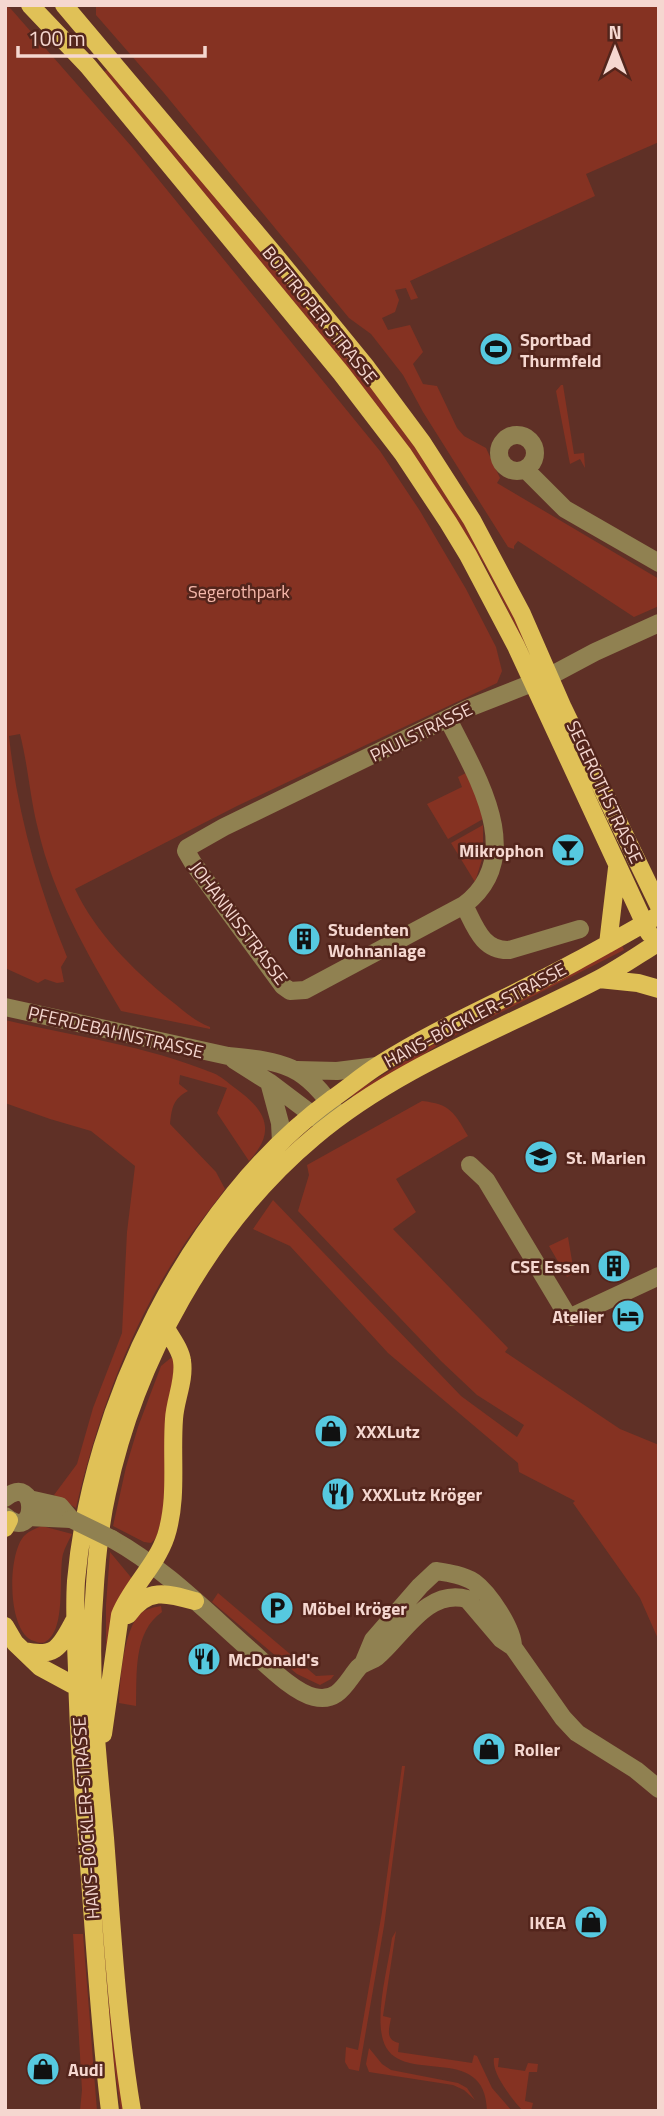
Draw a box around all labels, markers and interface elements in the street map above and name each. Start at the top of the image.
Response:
scale bar [18,14,205,58]
north arrow [580,14,650,84]
text: N [608,17,622,46]
text: 100 m [28,22,85,54]
street label: BOTTROPER STRASSE [256,240,384,390]
place label: Sportbad Thurmfeld [520,326,601,374]
sports icon: Sportbad Thurmfeld [477,330,515,368]
park label: Segerothpark [188,578,290,605]
street label: PAULSTRASSE [365,695,477,769]
street label: SEGEROTHSTRASSE [560,716,650,868]
bar icon: Mikrophon [549,831,587,869]
place label: Mikrophon [459,837,544,864]
street label: JOHANNISSTRASSE [183,855,295,991]
place label: Studenten Wohnanlage [328,916,426,964]
building icon: Studenten Wohnanlage [285,920,323,958]
street label: HANS-BÖCKLER-STRASSE [379,955,571,1075]
street label: PFERDEBAHNSTRASSE [26,999,206,1065]
school or university icon: St. Marien [522,1138,560,1176]
place label: St. Marien [566,1144,646,1171]
building icon: CSE Essen [595,1247,633,1285]
place label: CSE Essen [510,1253,590,1280]
hotel icon: Atelier [609,1297,647,1335]
place label: Atelier [552,1303,604,1330]
shop icon: XXXLutz [312,1412,350,1450]
place label: XXXLutz [356,1418,420,1445]
restaurant icon: XXXLutz Kröger [319,1475,357,1513]
place label: XXXLutz Kröger [362,1481,482,1508]
parking icon: Möbel Kröger [258,1589,296,1627]
place label: Möbel Kröger [302,1595,407,1622]
restaurant icon: McDonald's [185,1640,223,1678]
place label: McDonald's [228,1646,319,1673]
street label: HANS-BÖCKLER-STRASSE [65,1716,107,1920]
shop icon: Roller [470,1730,508,1768]
place label: Roller [514,1736,560,1763]
shop icon: IKEA [572,1903,610,1941]
place label: IKEA [529,1909,566,1936]
shop icon: Audi [24,2050,62,2088]
place label: Audi [68,2056,103,2083]

